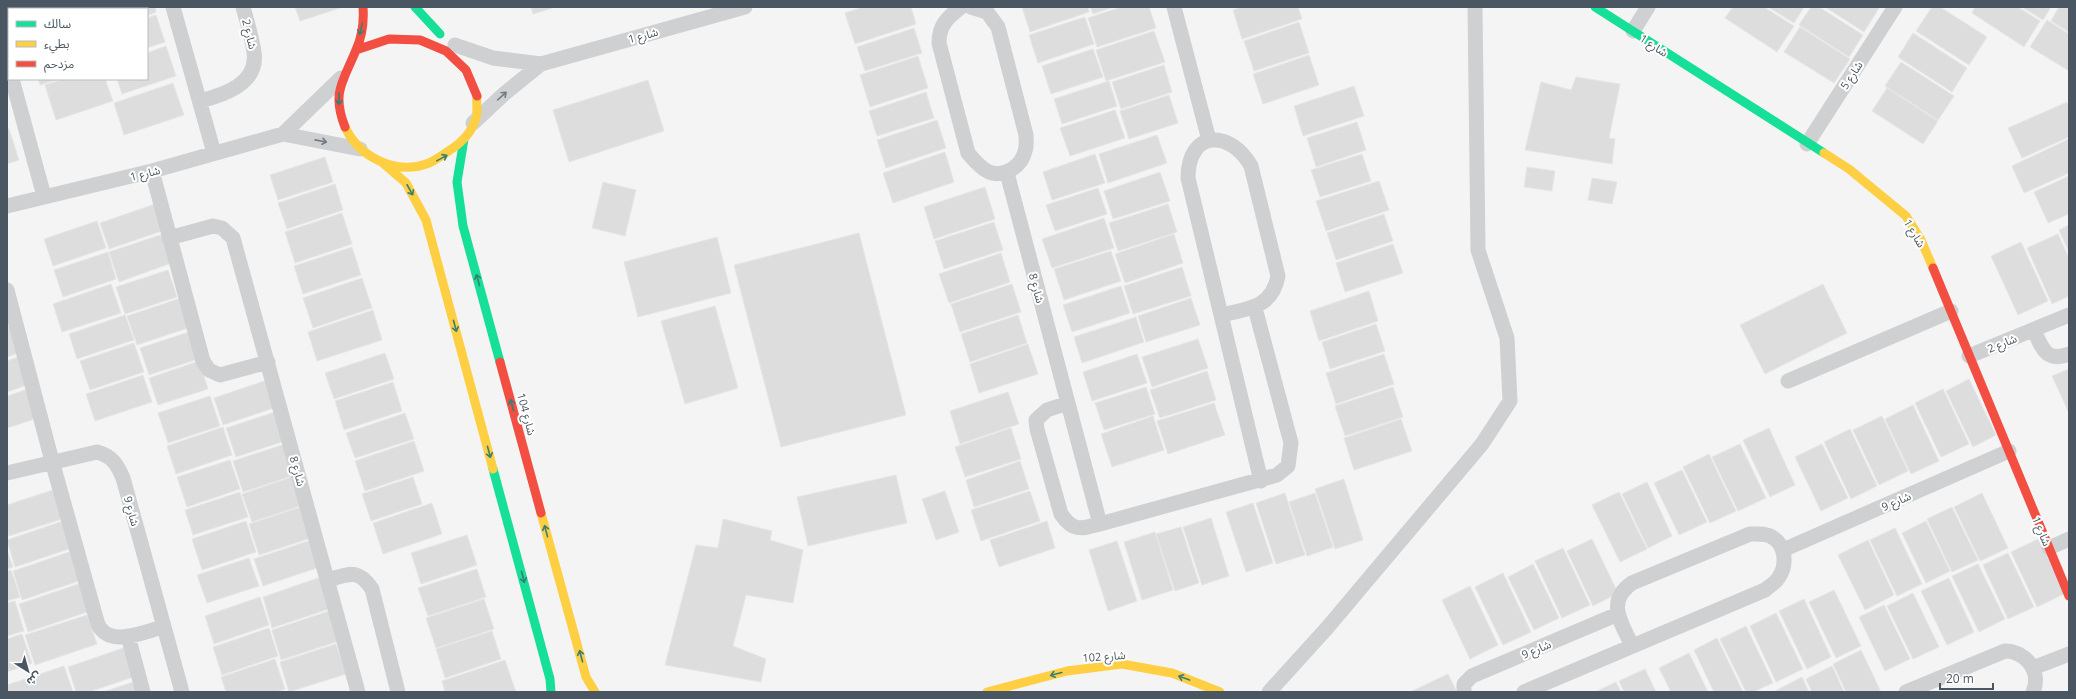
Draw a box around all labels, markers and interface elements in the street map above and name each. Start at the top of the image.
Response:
legend [8,8,148,80]
text: سالك [44,15,71,32]
street label: شارع 2 [238,17,261,51]
one-way arrow [357,22,365,35]
street label: شارع 1 [626,24,660,47]
street label: شارع 1 [1637,30,1671,61]
text: بطيء [44,35,70,54]
text: مزدحم [44,55,74,73]
street label: شارع 5 [1836,58,1867,92]
one-way arrow [335,92,343,105]
one-way arrow [497,92,507,101]
one-way arrow [314,137,327,145]
one-way arrow [436,153,448,161]
street label: شارع 1 [128,162,162,185]
one-way arrow [407,184,414,196]
street label: شارع 1 [1900,216,1930,251]
street label: شارع 8 [1025,271,1048,305]
one-way arrow [473,274,481,287]
one-way arrow [452,320,459,333]
street label: شارع 2 [1985,330,2020,357]
street label: شارع 104 [513,391,540,437]
one-way arrow [508,399,515,412]
one-way arrow [486,445,493,458]
street label: شارع 8 [286,454,310,488]
street label: شارع 9 [1879,488,1914,515]
street label: شارع 9 [120,494,143,528]
street label: شارع 1 [2028,514,2055,549]
one-way arrow [542,525,549,538]
one-way arrow [520,571,527,584]
street label: شارع 9 [1519,636,1554,663]
street label: شارع 102 [1082,647,1127,666]
one-way arrow [576,650,584,663]
north arrow [8,651,48,691]
scale bar [1940,665,1993,691]
text: ش [24,669,45,690]
text: 20 m [1946,670,1974,687]
one-way arrow [1050,671,1063,678]
one-way arrow [1178,673,1190,681]

